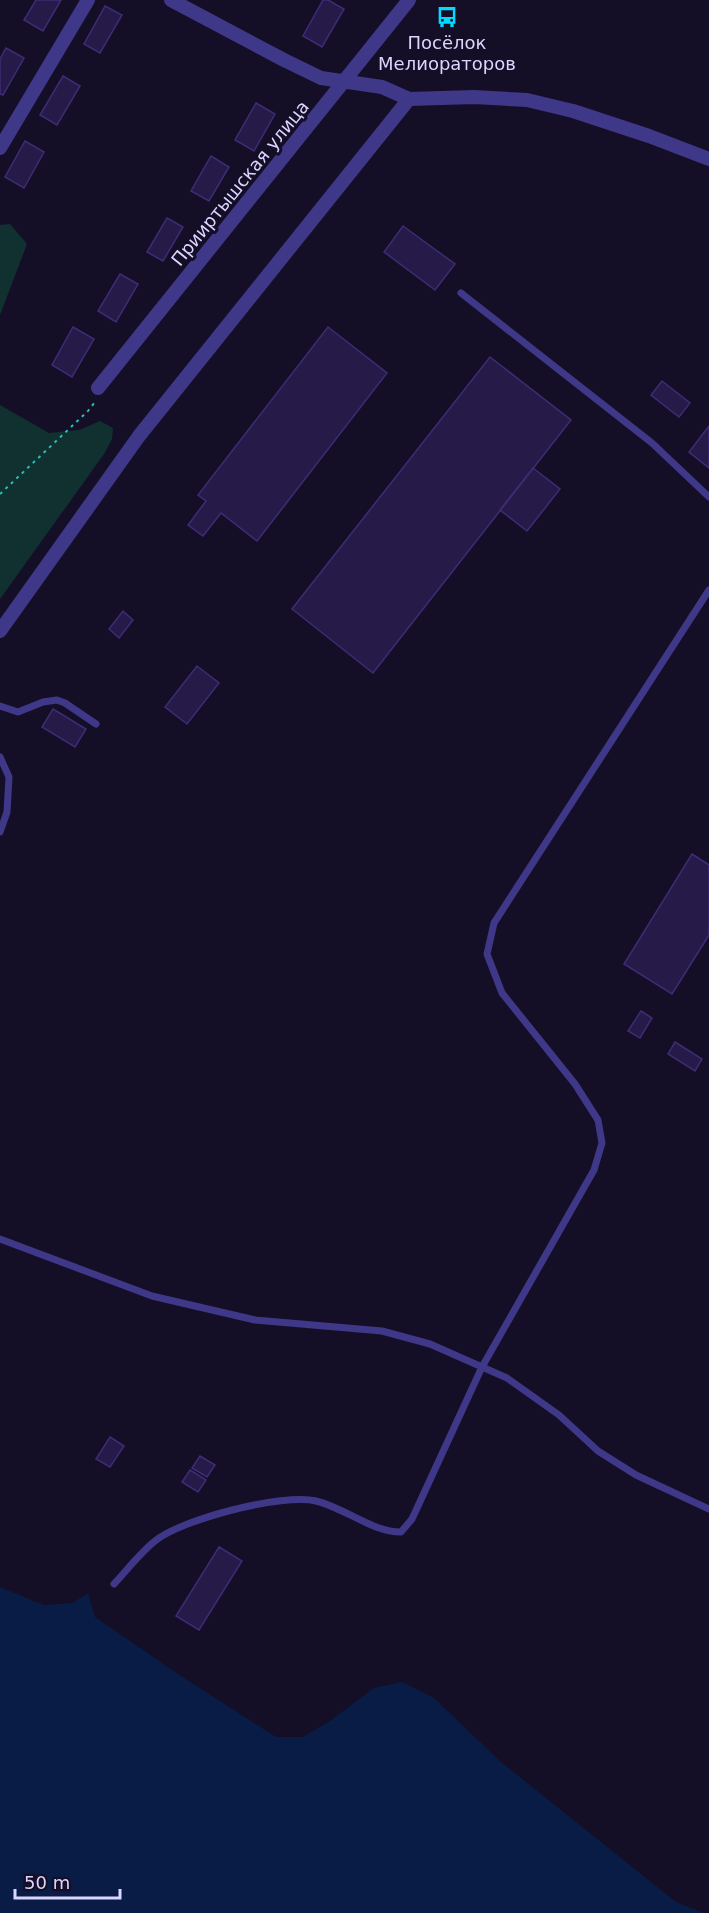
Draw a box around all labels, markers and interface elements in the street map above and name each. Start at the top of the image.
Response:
bus stop icon: Посёлок Мелиораторов [435,5,459,29]
place label: Посёлок Мелиораторов [378,32,516,74]
street label: Прииртышская улица [167,96,313,270]
scale bar [15,1862,120,1900]
text: 50 m [24,1872,70,1893]

